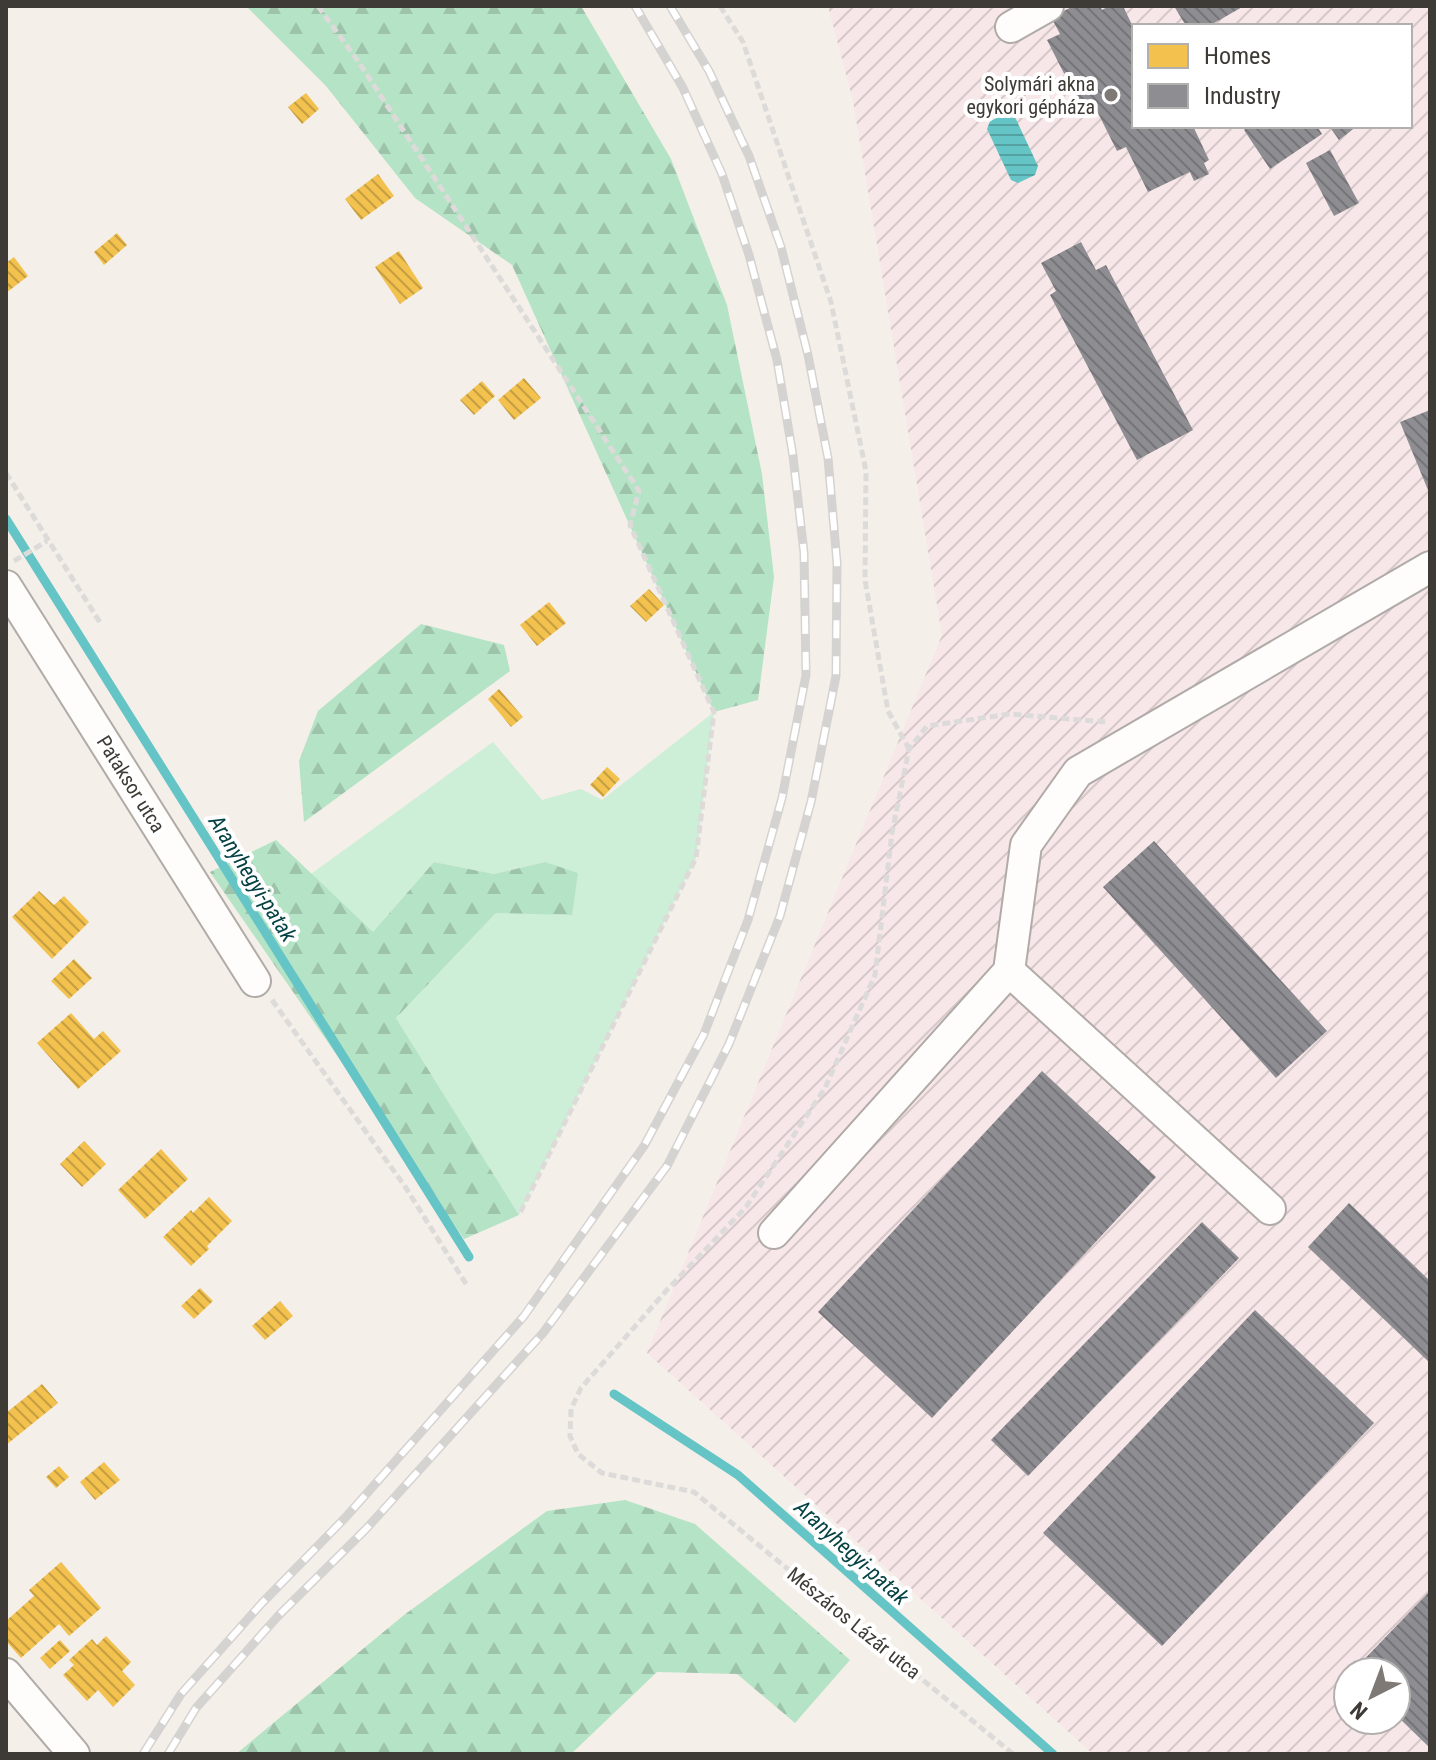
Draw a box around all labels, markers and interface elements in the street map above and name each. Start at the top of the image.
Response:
legend [1132,24,1412,128]
text: Homes [1204,42,1271,70]
place label: Solymári akna egykori gépháza [966,72,1095,119]
text: Industry [1204,82,1281,110]
marker: Solymári akna egykori gépháza [1102,86,1120,104]
street label: Pataksor utca [92,731,170,837]
water label: Aranyhegyi-patak [203,809,302,947]
water label: Aranyhegyi-patak [789,1494,914,1610]
street label: Mészáros Lázár utca [783,1562,925,1684]
north arrow [1332,1656,1412,1736]
text: N [1346,1697,1372,1724]

